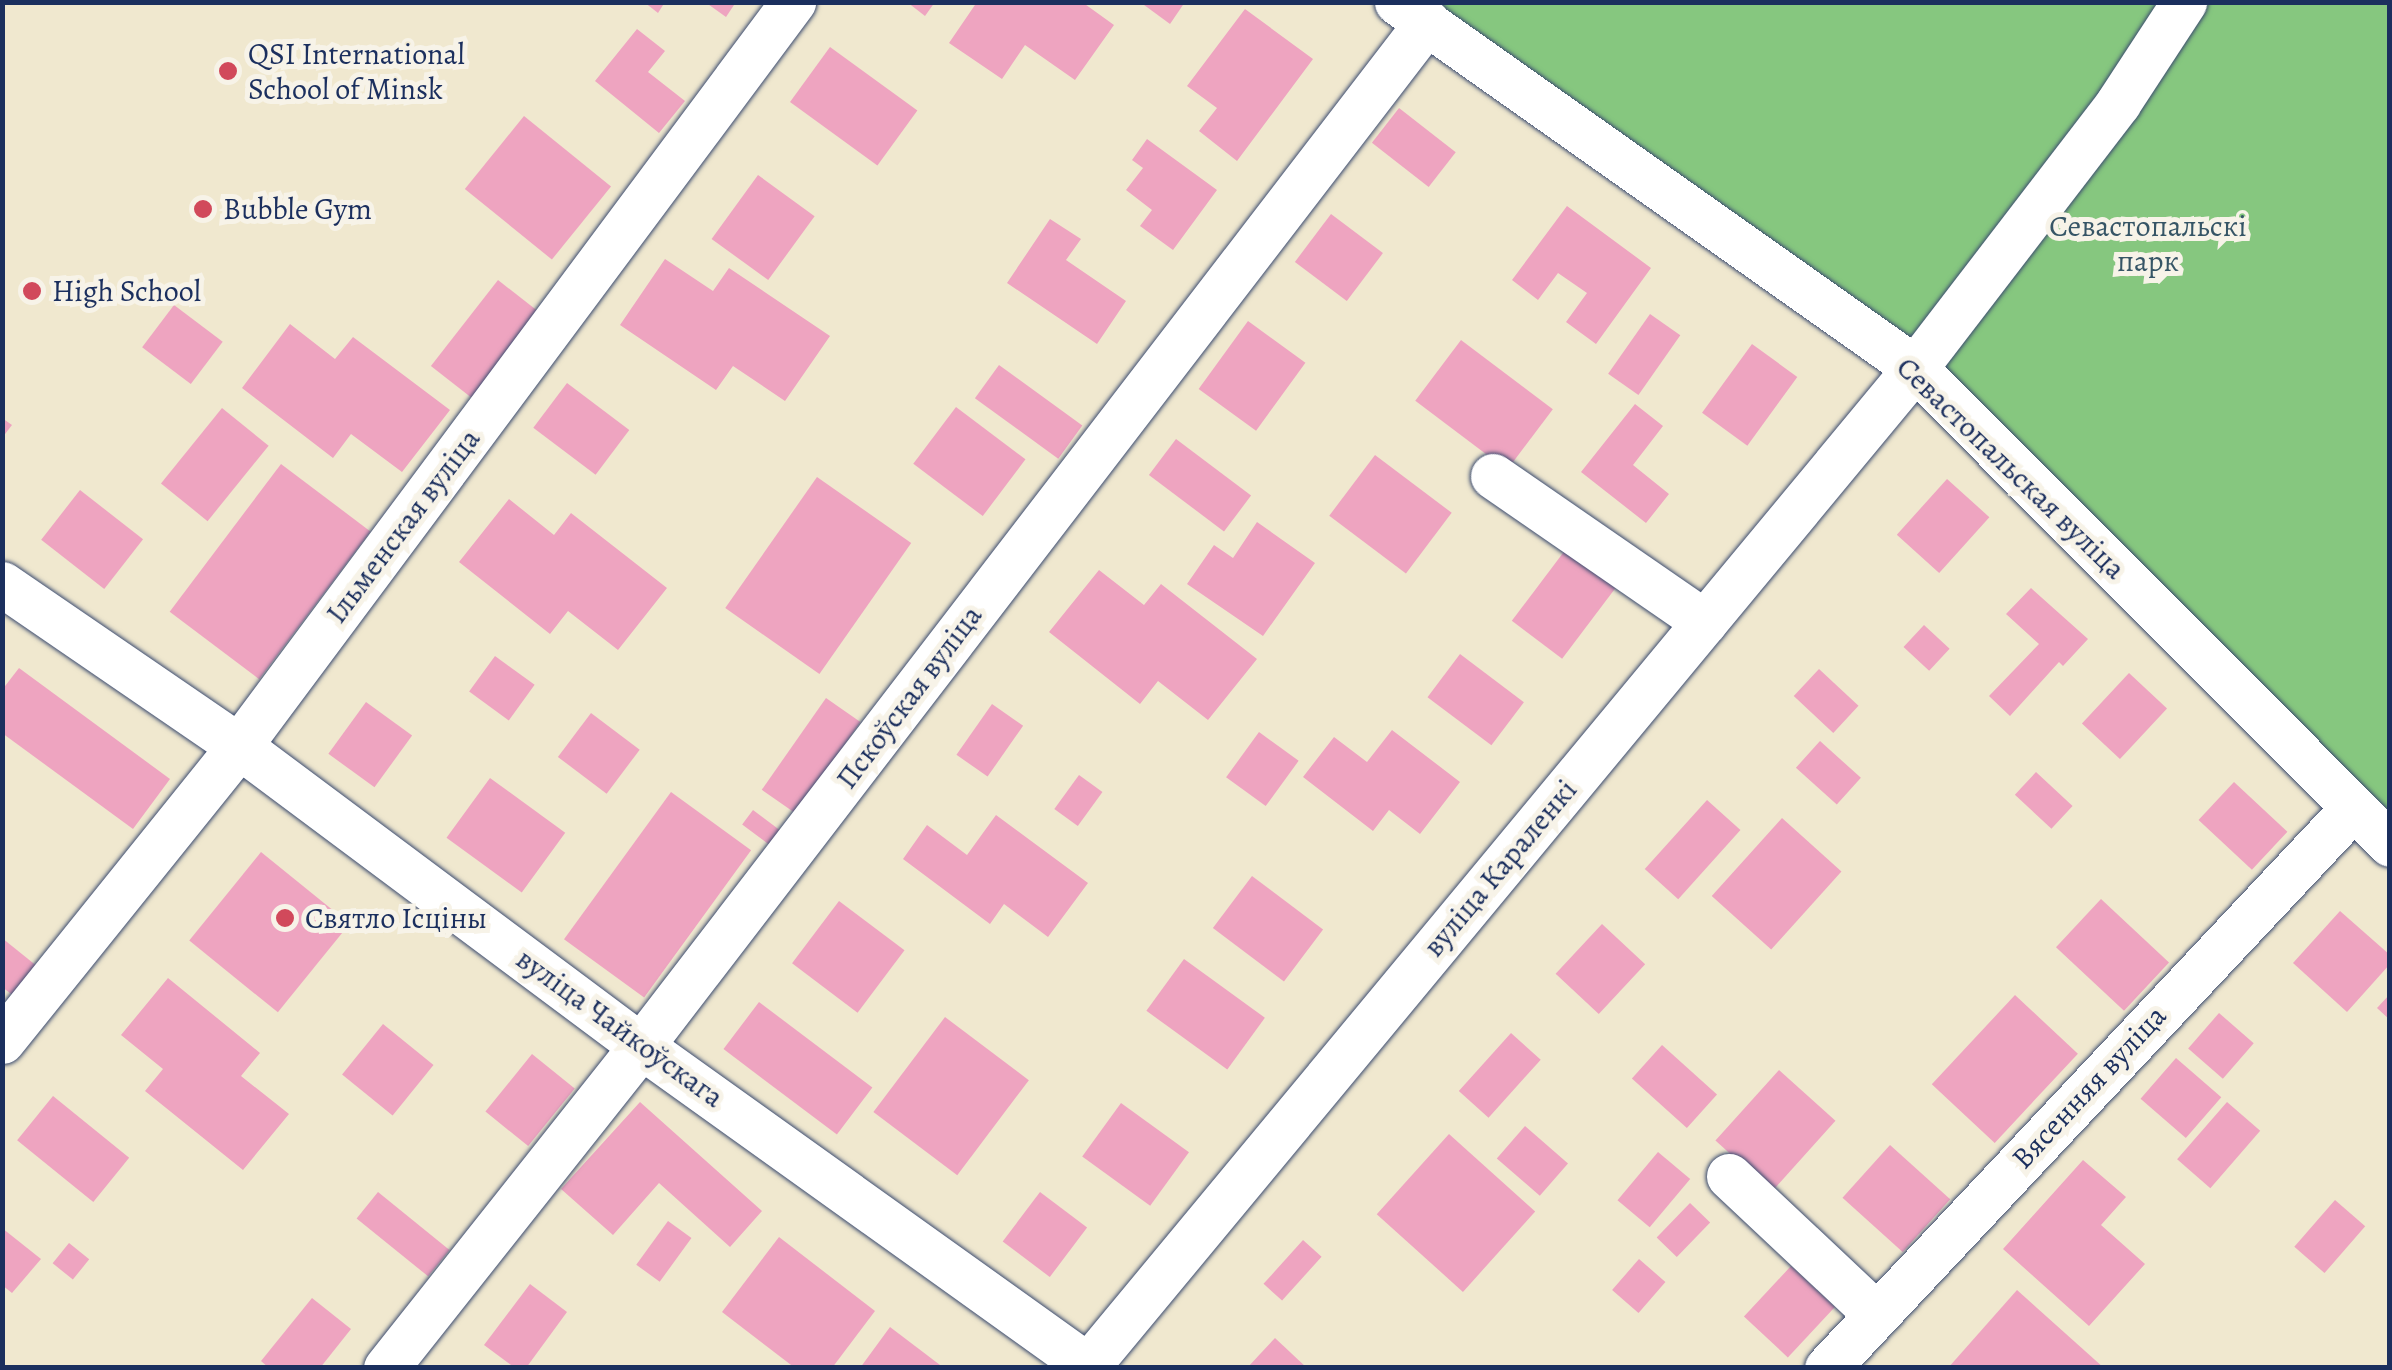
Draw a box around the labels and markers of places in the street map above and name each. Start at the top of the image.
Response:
place label: QSI International School of Minsk [248,36,465,106]
marker: QSI International School of Minsk [217,60,239,82]
place label: Bubble Gym [223,191,372,227]
marker: Bubble Gym [192,198,214,220]
place label: High School [52,273,201,309]
marker: High School [21,280,43,302]
place label: Святло Ісціны [305,900,487,936]
marker: Святло Ісціны [274,907,296,929]

